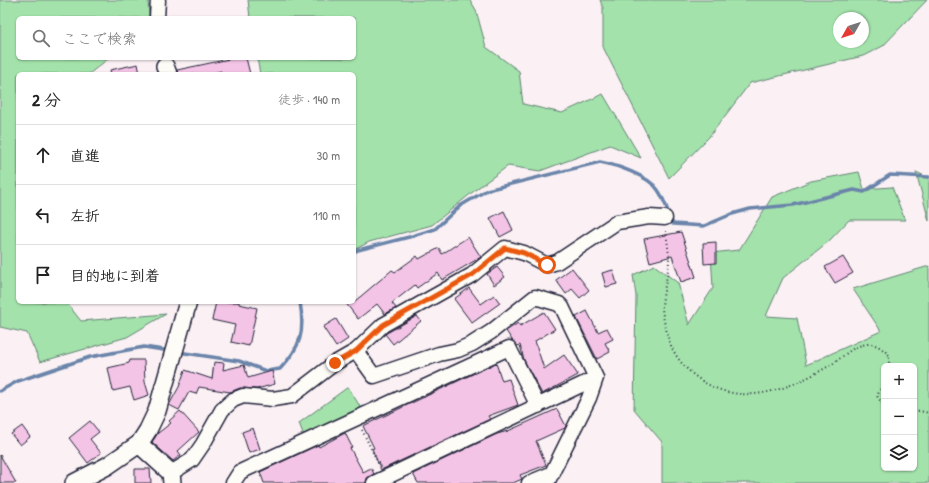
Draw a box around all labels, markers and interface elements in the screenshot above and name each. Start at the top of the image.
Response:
north arrow [833,12,869,48]
search box [16,16,356,60]
icon: search [30,27,52,49]
text: ここで検索 [62,28,137,49]
text: 2 分 [32,88,61,111]
text: 徒歩 · 140 m [278,90,340,108]
icon: ahead [32,144,54,166]
text: 直進 [70,145,100,166]
text: 30 m [317,146,340,164]
icon: left [32,204,54,226]
text: 左折 [70,205,100,226]
text: 110 m [313,206,340,224]
route start [538,256,556,274]
icon: arrive [32,264,54,286]
text: 目的地に到着 [70,265,160,286]
route end [326,354,344,372]
map controls [881,363,917,471]
button: + [881,363,917,399]
button: − [881,399,917,435]
button: layers [881,435,917,471]

